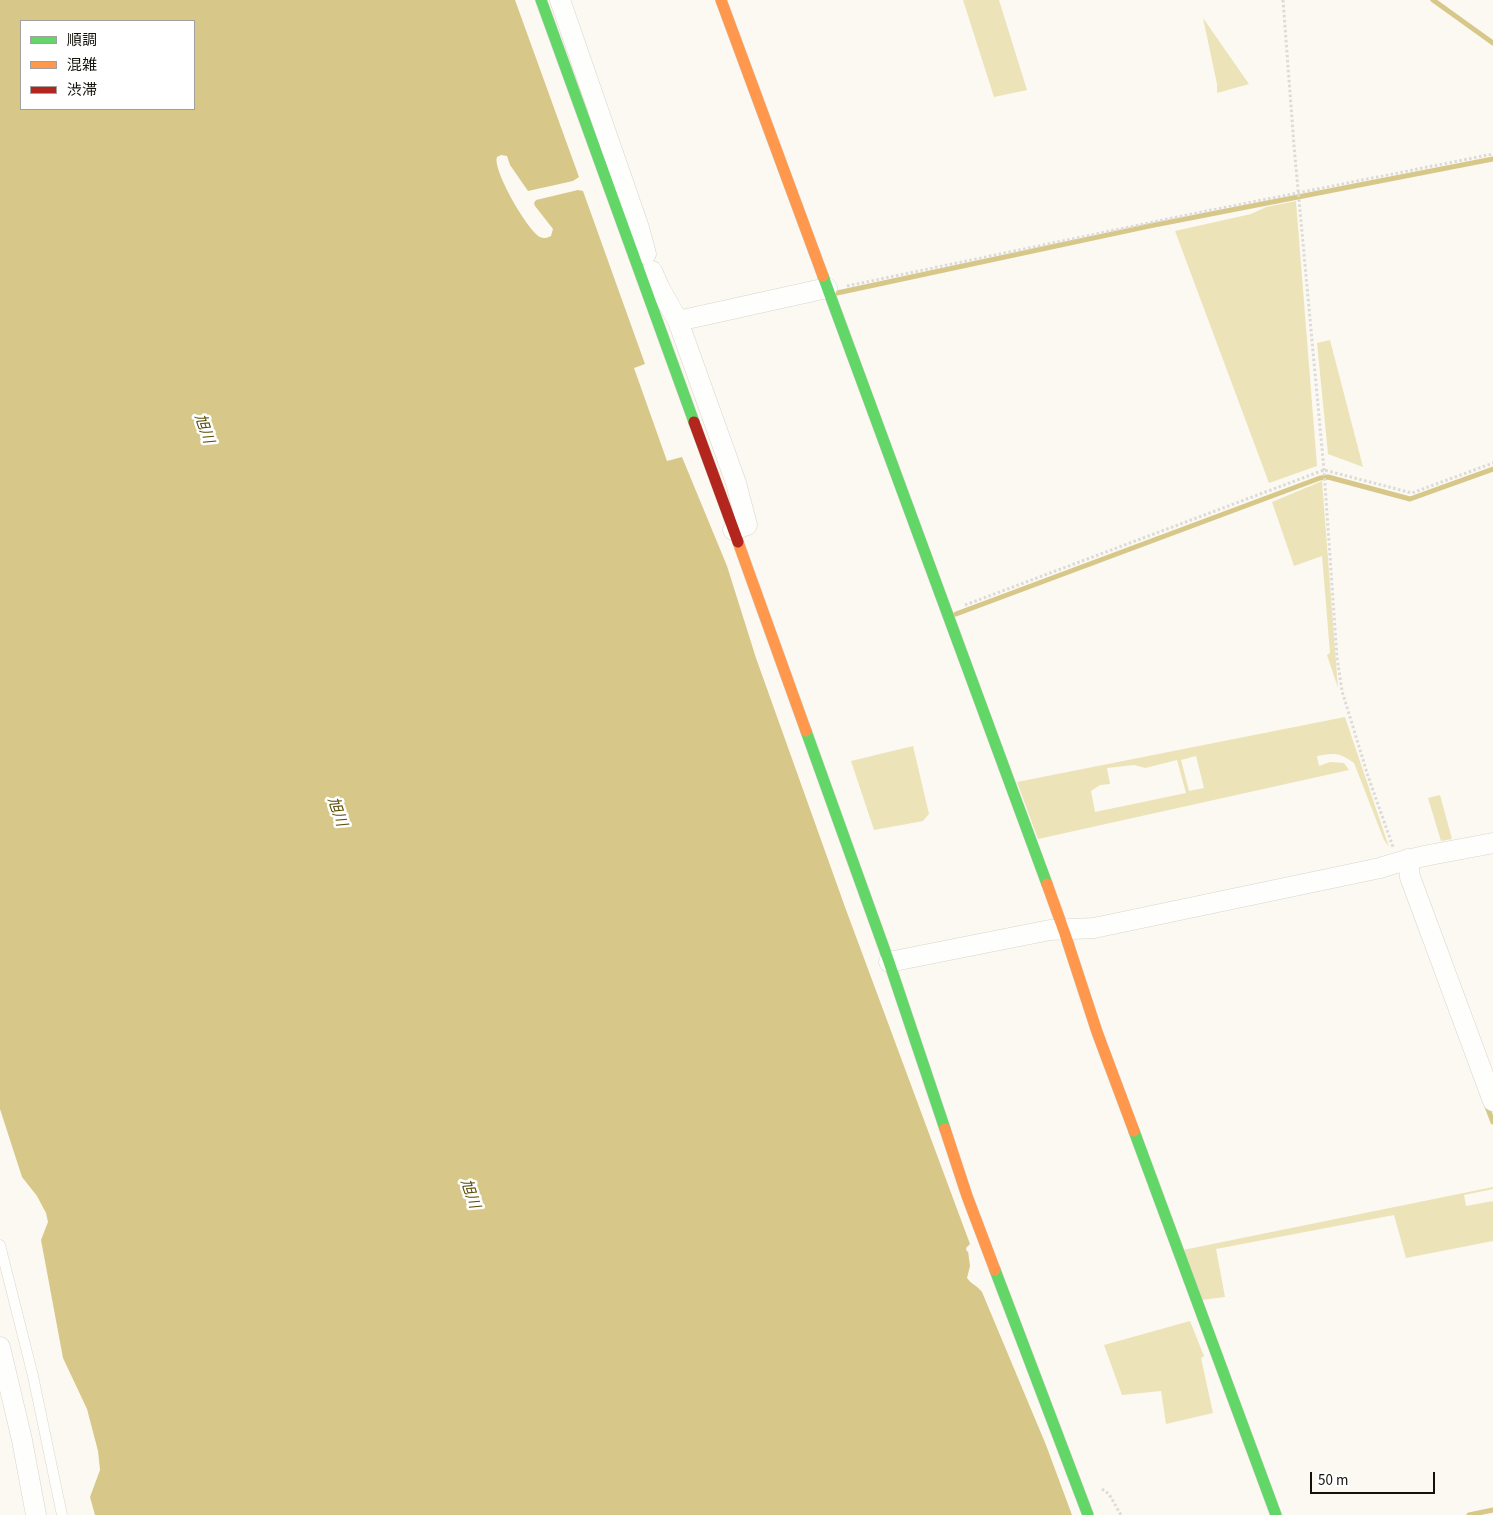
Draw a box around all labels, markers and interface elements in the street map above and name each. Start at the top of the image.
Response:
legend [20,20,195,110]
text: 順調 [67,30,97,51]
text: 混雑 [67,55,97,76]
text: 渋滞 [67,80,97,101]
water label: 旭川 [190,412,216,446]
water label: 旭川 [323,795,349,829]
water label: 旭川 [456,1177,482,1211]
scale bar [1313,1462,1438,1494]
text: 50 m [1318,1470,1348,1491]

